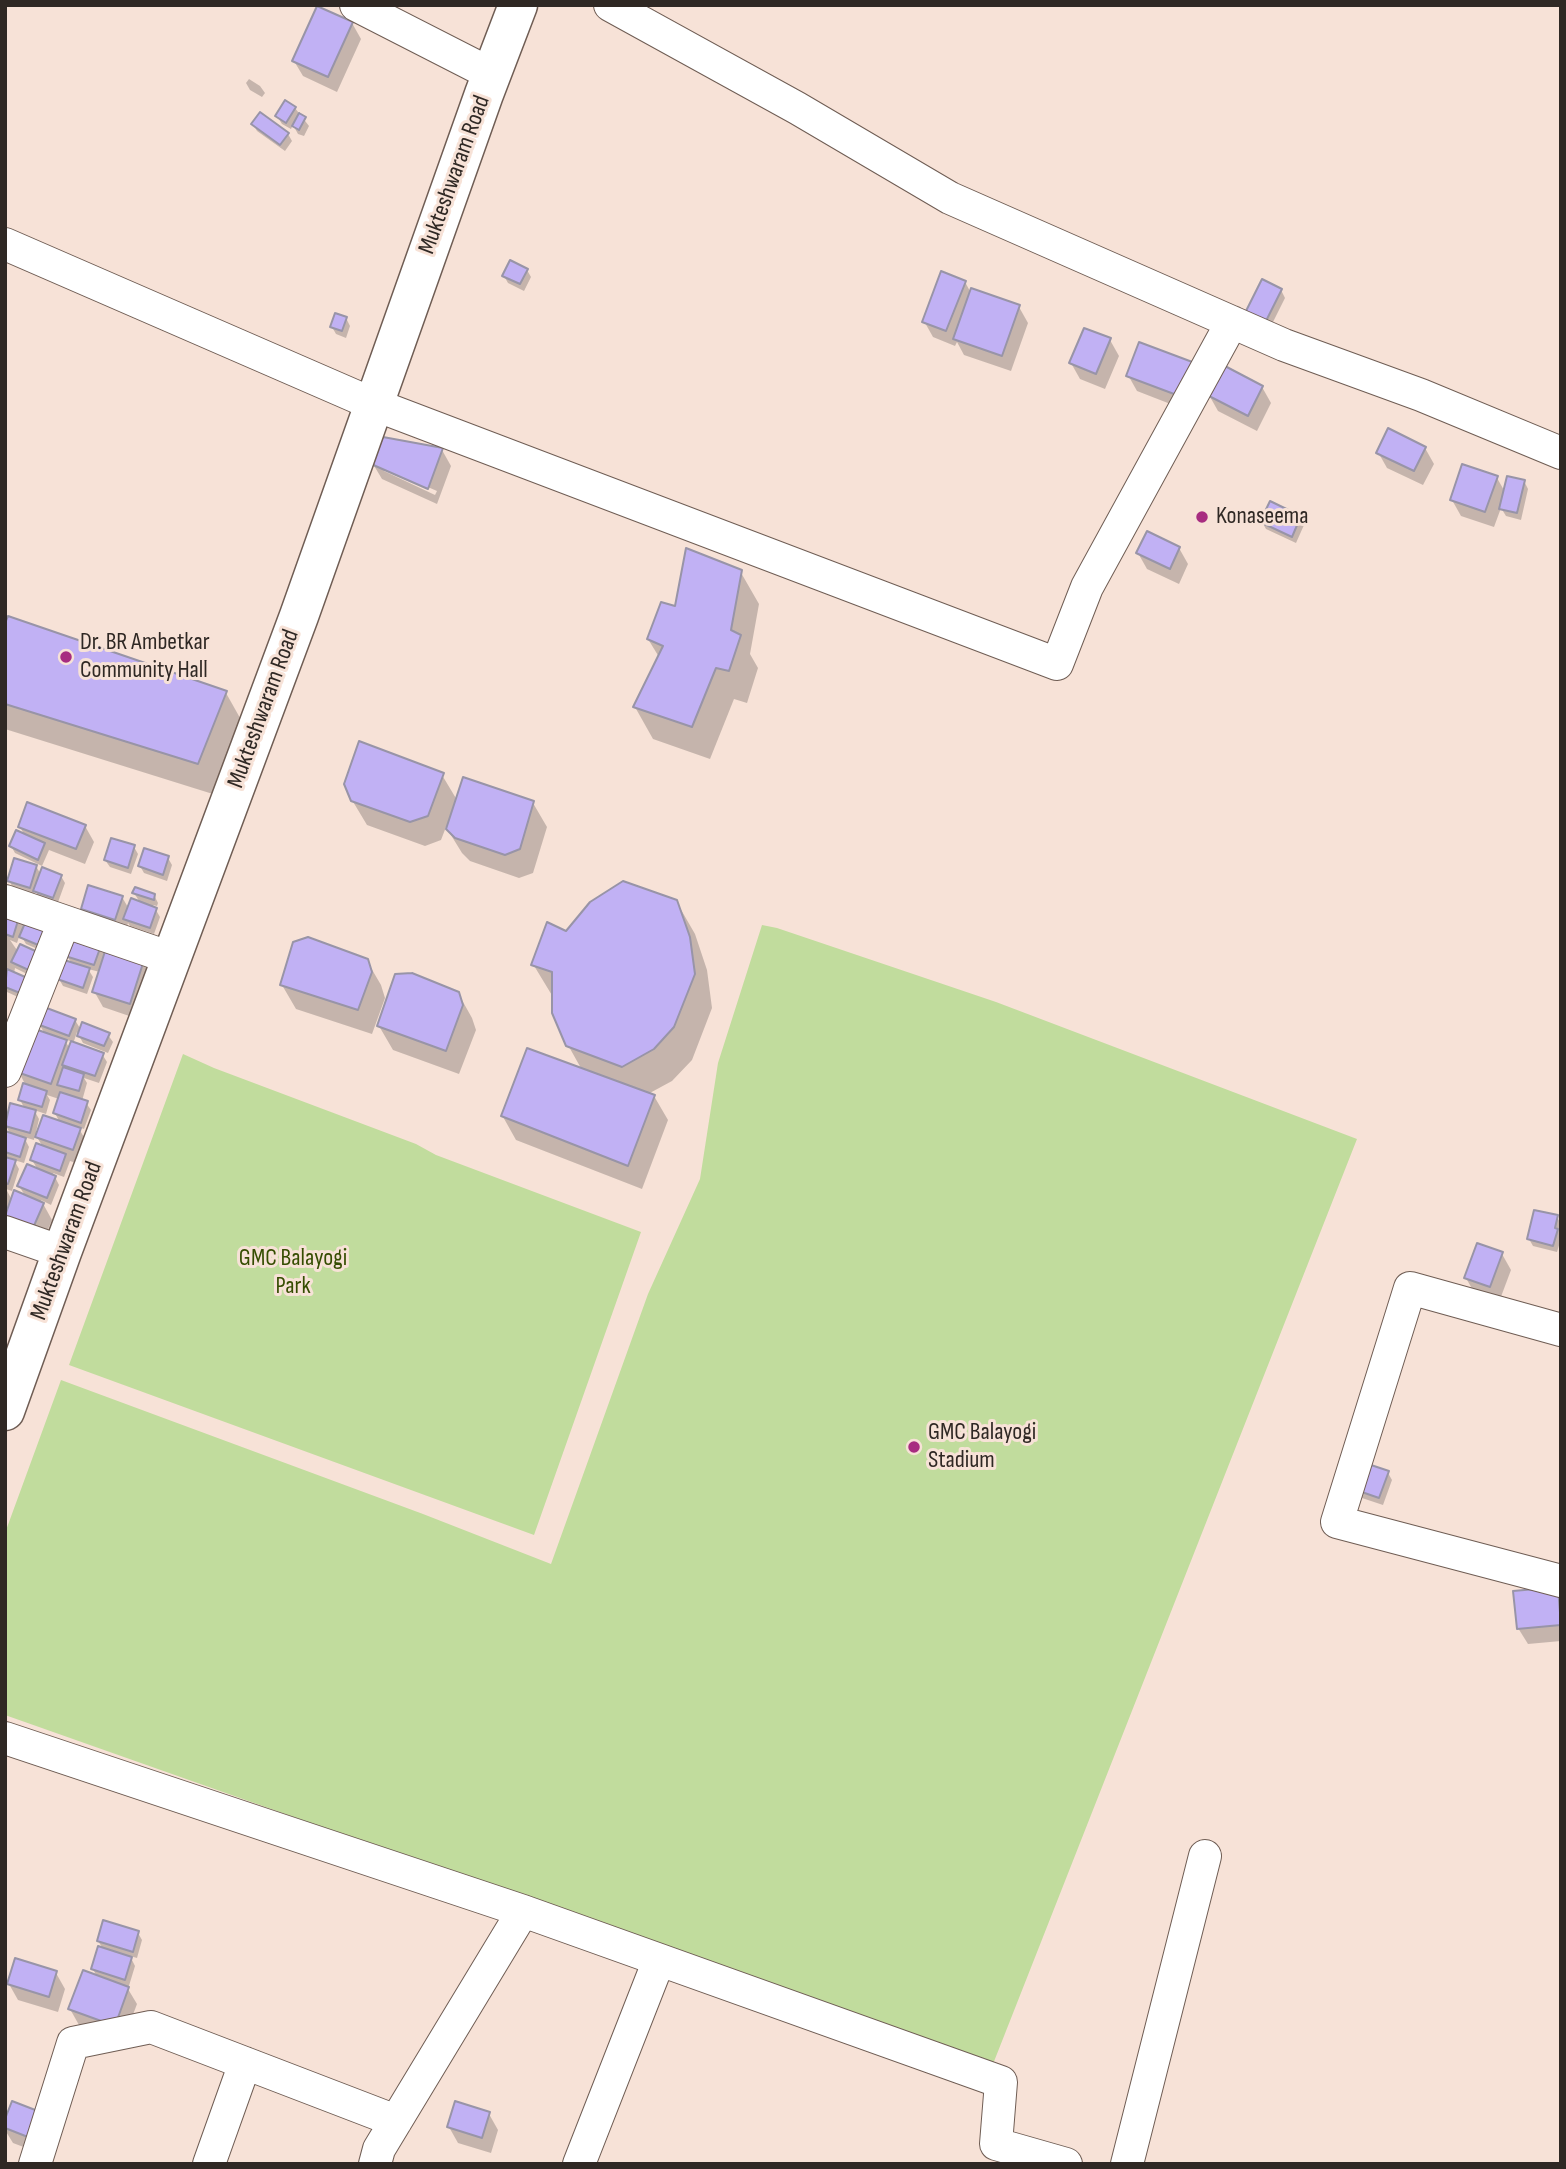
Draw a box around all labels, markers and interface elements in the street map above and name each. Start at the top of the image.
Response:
street label: Mukteshwaram Road [413,92,497,258]
place label: Konaseema [1216,503,1308,531]
marker: Konaseema [1194,509,1210,525]
street label: Mukteshwaram Road [222,626,306,792]
place label: Dr. BR Ambetkar Community Hall [80,629,210,685]
marker: Dr. BR Ambetkar Community Hall [58,649,74,665]
street label: Mukteshwaram Road [25,1158,109,1324]
park label: GMC Balayogi Park [239,1245,347,1301]
place label: GMC Balayogi Stadium [928,1419,1036,1475]
marker: GMC Balayogi Stadium [906,1439,922,1455]

